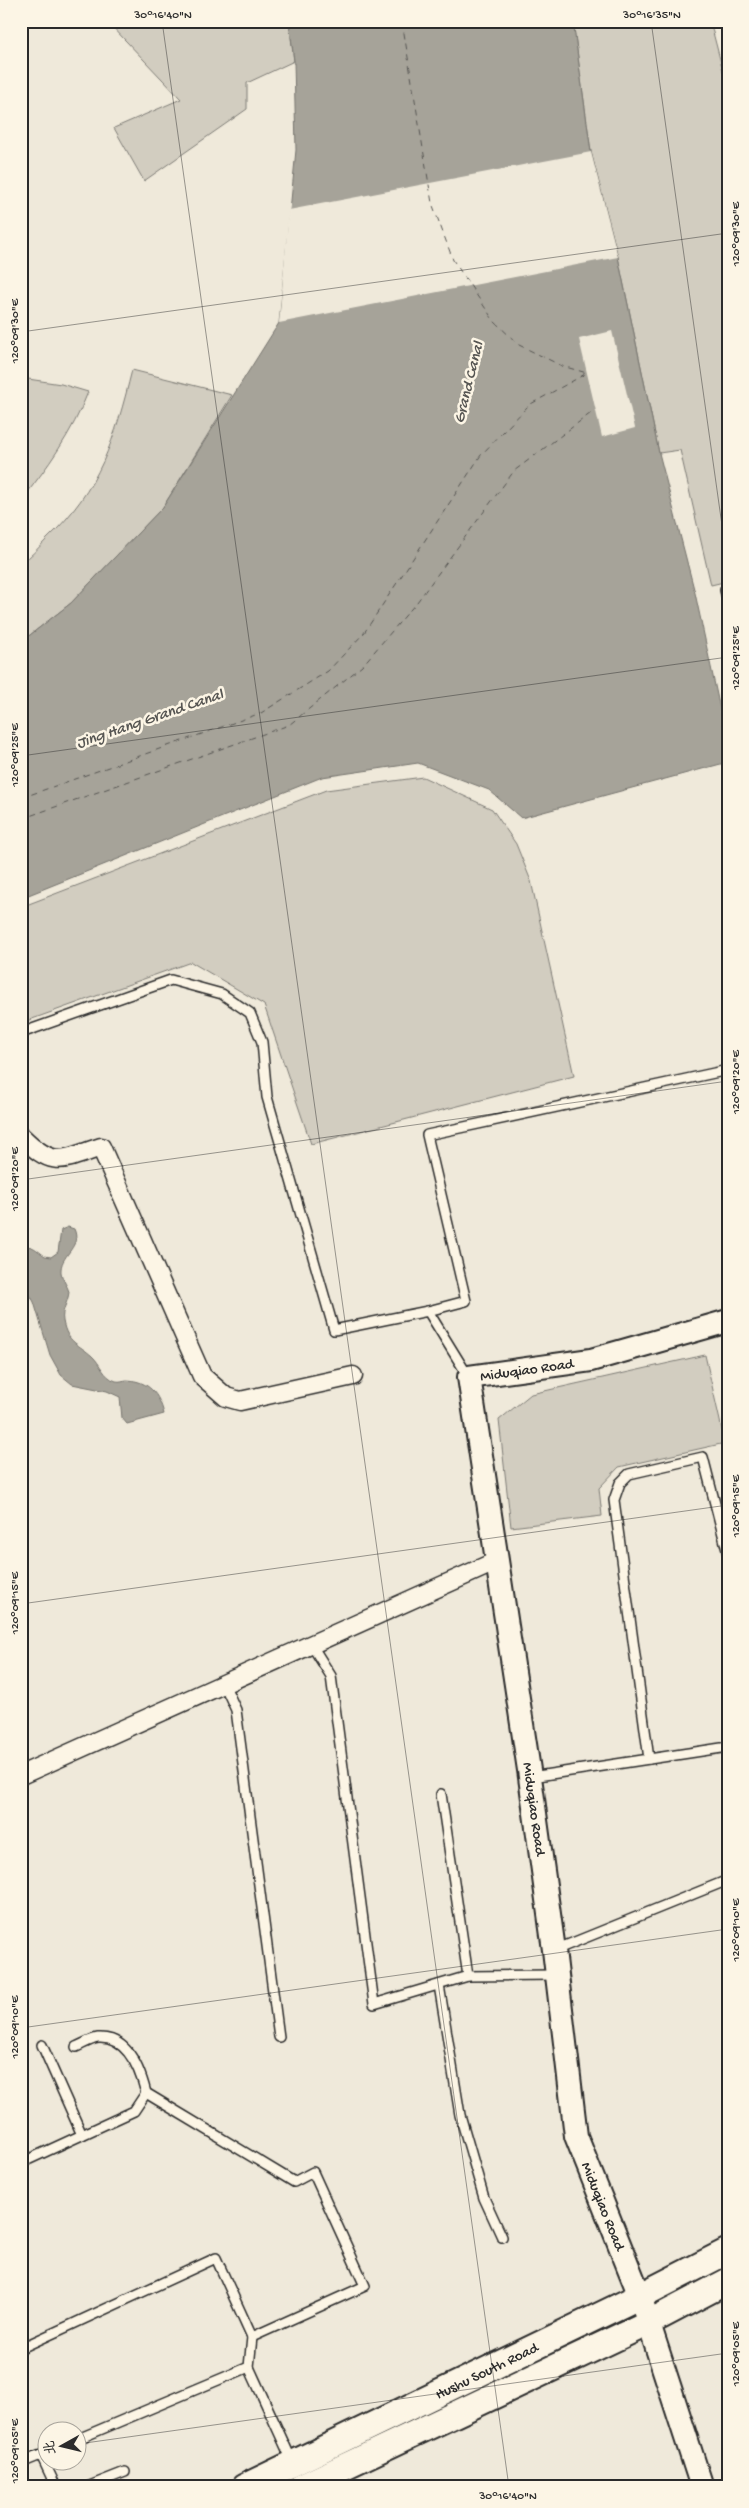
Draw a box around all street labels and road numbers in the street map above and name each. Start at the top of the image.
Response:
street label: Miduqiao Road [479,1355,576,1386]
street label: Miduqiao Road [518,1761,549,1858]
street label: Miduqiao Road [576,2160,629,2255]
street label: Hushu South Road [433,2339,543,2404]

